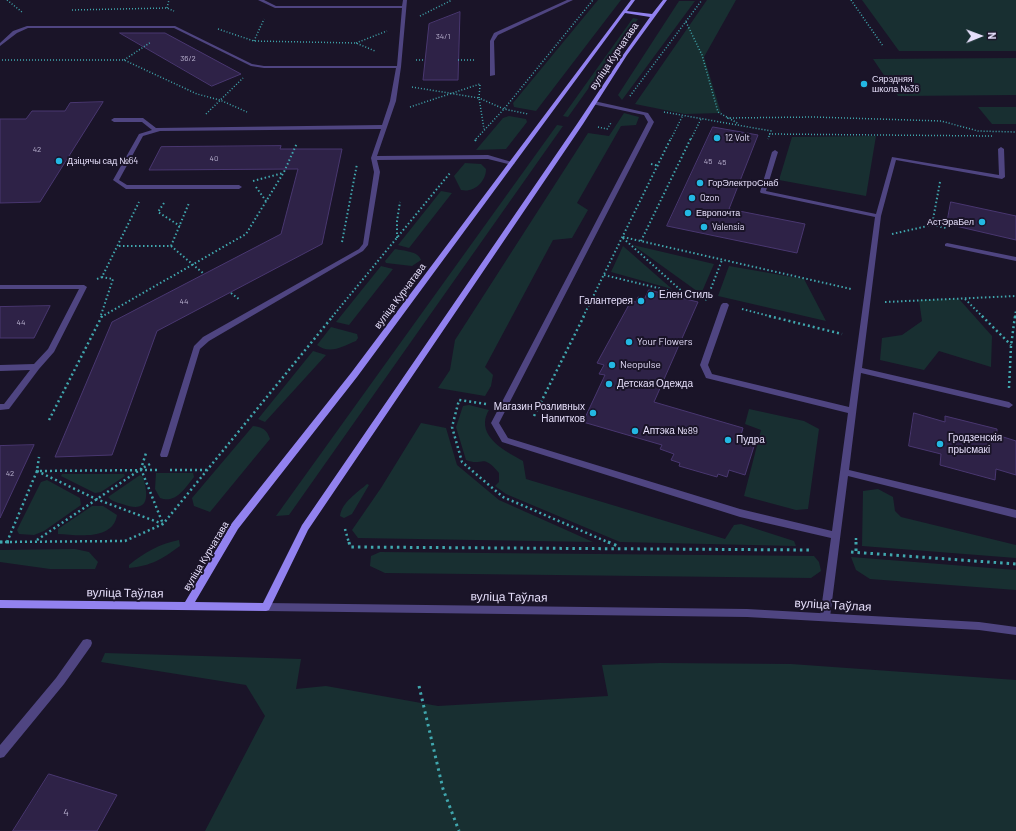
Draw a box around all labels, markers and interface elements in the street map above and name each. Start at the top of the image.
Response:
north arrow [960,16,1000,56]
street label: вуліца Курчатава [587,20,641,92]
house number: 34/1 [436,31,450,41]
text: N [986,32,999,40]
house number: 36/2 [180,53,196,63]
place label: Сярэдняя школа №36 [872,74,919,95]
marker: Сярэдняя школа №36 [859,79,869,89]
marker: 12 Volt [712,133,722,143]
place label: 12 Volt [725,133,750,143]
house number: 42 [33,144,41,154]
house number: 40 [210,153,218,163]
marker: Дзіцячы сад №64 [54,156,64,166]
place label: Дзіцячы сад №64 [67,156,138,166]
house number: 45 [704,156,712,166]
house number: 45 [718,157,726,167]
marker: ГорЭлектроСнаб [695,178,705,188]
place label: ГорЭлектроСнаб [708,178,779,188]
marker: Ozon [687,193,697,203]
place label: Ozon [700,193,719,203]
marker: Европочта [683,208,693,218]
place label: Европочта [696,208,740,218]
place label: АстЭраБел [927,217,974,227]
marker: АстЭраБел [977,217,987,227]
marker: Valensia [699,222,709,232]
place label: Valensia [712,222,744,232]
street label: вуліца Курчатава [372,261,428,331]
place label: Елен Стиль [659,289,713,301]
marker: Елен Стиль [646,290,656,300]
place label: Галантерея [579,295,633,307]
house number: 44 [180,296,188,306]
marker: Галантерея [636,296,646,306]
house number: 44 [17,317,25,327]
place label: Your Flowers [637,336,693,348]
marker: Your Flowers [624,337,634,347]
place label: Neopulse [620,359,661,371]
marker: Neopulse [607,360,617,370]
place label: Детская Одежда [617,378,693,390]
marker: Детская Одежда [604,379,614,389]
place label: Магазин Розливных Напитков [494,401,585,424]
marker: Магазин Розливных Напитков [588,408,598,418]
place label: Аптэка №89 [643,425,698,437]
marker: Аптэка №89 [630,426,640,436]
place label: Гродзенскія прысмакі [948,432,1002,456]
place label: Пудра [736,434,765,446]
marker: Пудра [723,435,733,445]
marker: Гродзенскія прысмакі [935,439,945,449]
house number: 42 [6,468,14,478]
street label: вуліца Курчатава [181,519,231,593]
street label: вуліца Таўлая [86,585,164,601]
street label: вуліца Таўлая [470,589,548,605]
street label: вуліца Таўлая [794,596,872,614]
house number: 4 [63,807,69,819]

